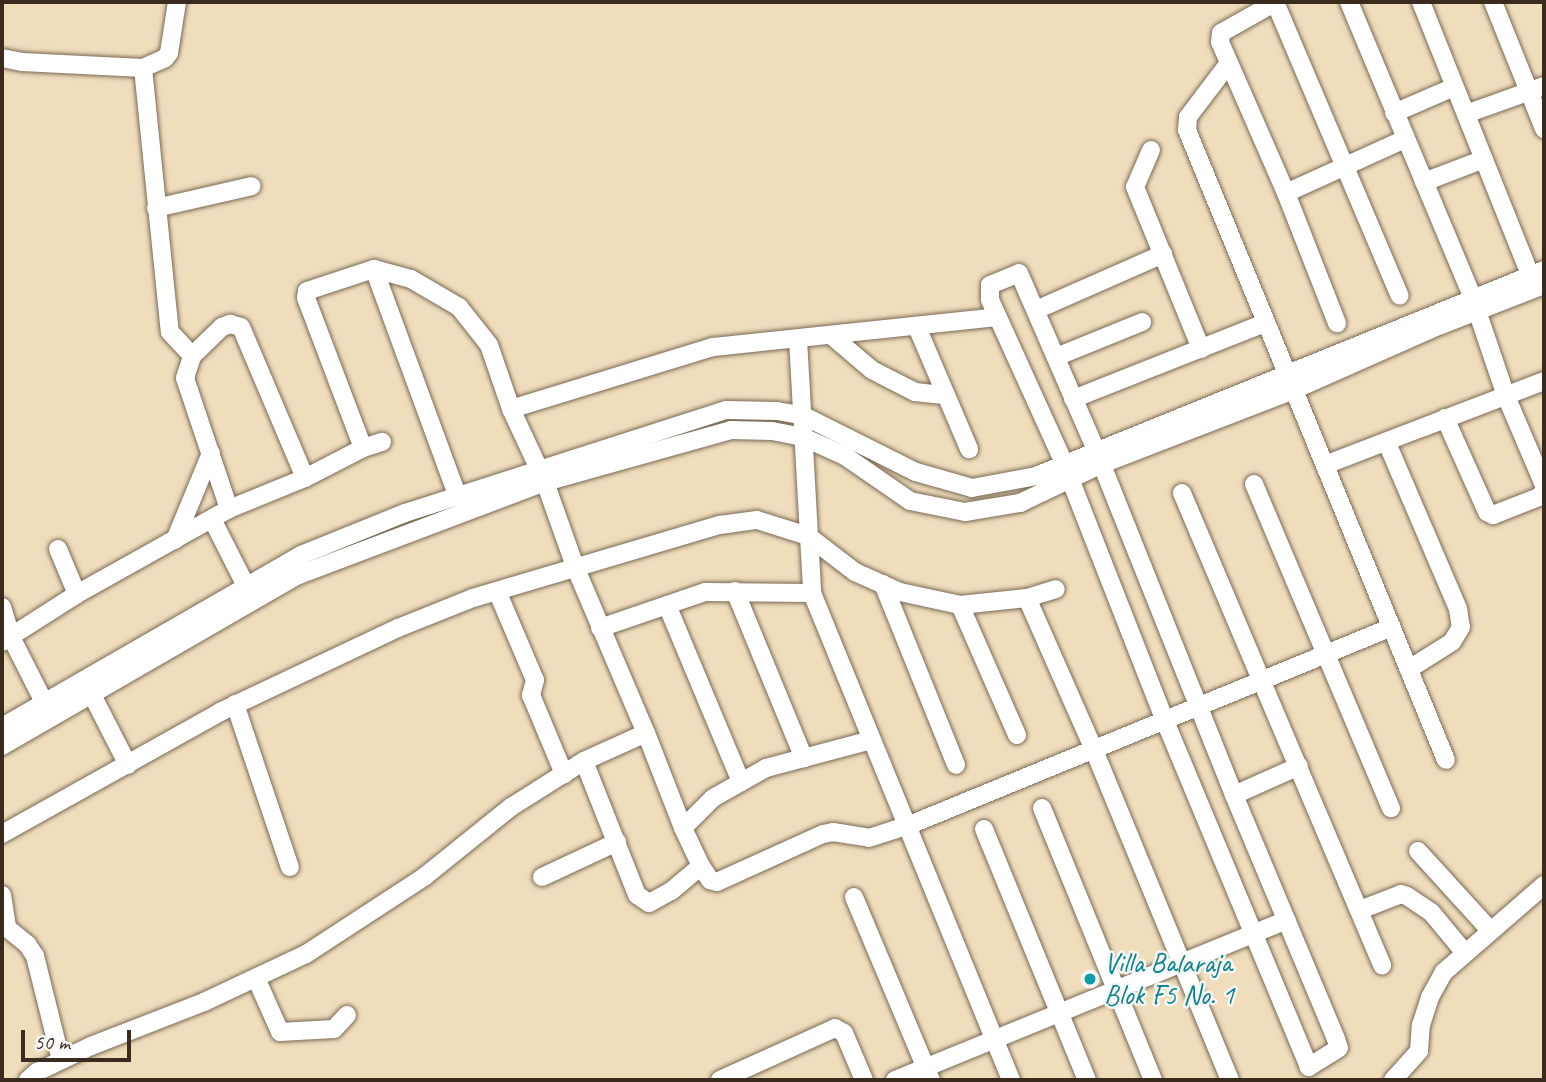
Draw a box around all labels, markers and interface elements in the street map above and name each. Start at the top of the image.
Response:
place label: Villa Balaraja Blok F5 No. 1 [1104,946,1234,1012]
marker: Villa Balaraja Blok F5 No. 1 [1082,971,1098,987]
scale bar [24,1016,135,1060]
text: 50 m [34,1029,70,1055]

